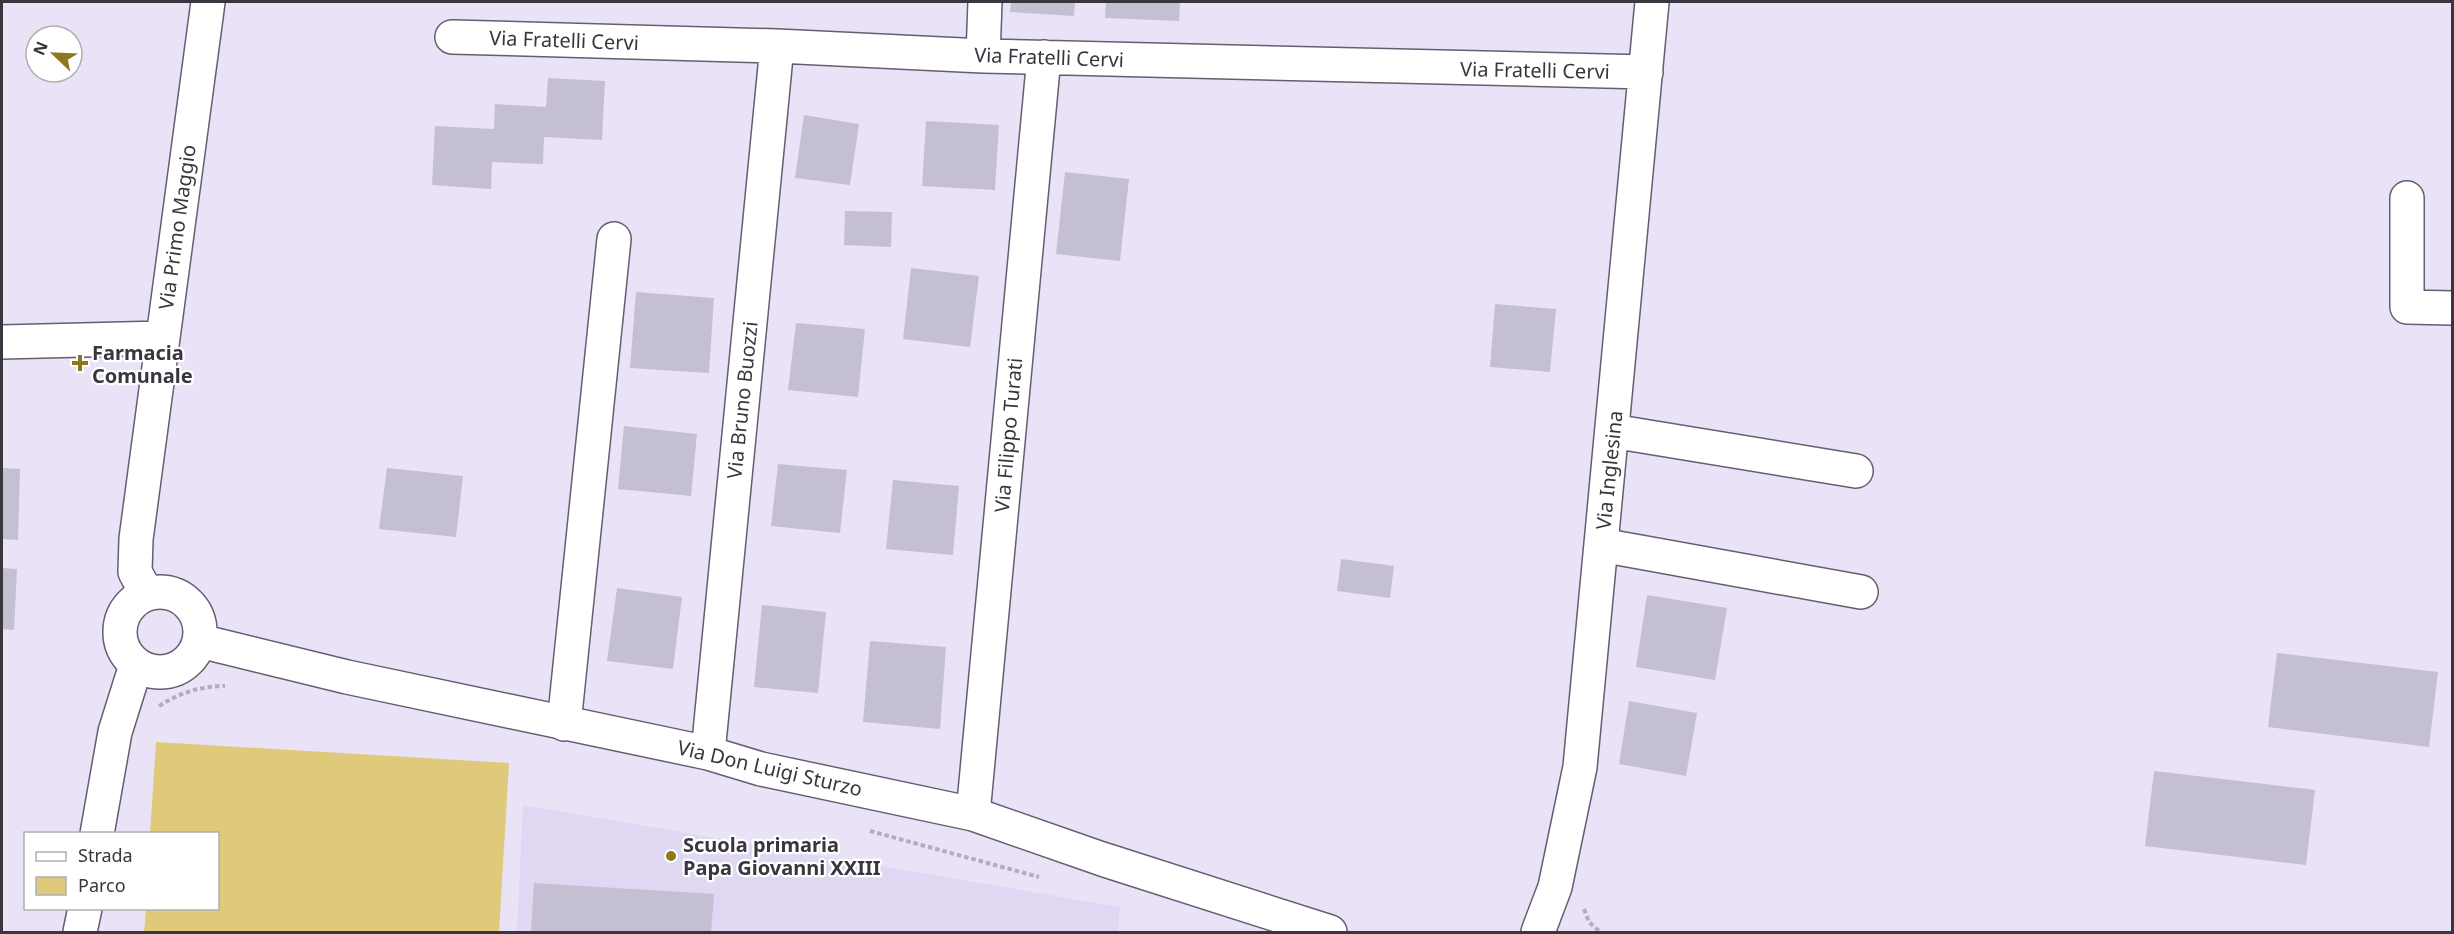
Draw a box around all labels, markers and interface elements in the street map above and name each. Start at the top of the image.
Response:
north arrow [24,24,84,84]
street label: Via Fratelli Cervi [489,24,639,56]
text: N [28,38,53,58]
street label: Via Fratelli Cervi [974,41,1124,73]
street label: Via Fratelli Cervi [1460,55,1610,85]
street label: Via Primo Maggio [152,143,202,311]
street label: Via Bruno Buozzi [720,320,764,480]
place label: Farmacia Comunale [92,339,193,389]
marker: Farmacia Comunale [73,356,87,370]
street label: Via Filippo Turati [988,356,1028,514]
street label: Via Inglesina [1589,409,1629,531]
street label: Via Don Luigi Sturzo [675,734,865,802]
place label: Scuola primaria Papa Giovanni XXIII [683,831,881,881]
legend [24,832,219,910]
text: Strada [78,843,133,867]
marker: Scuola primaria Papa Giovanni XXIII [664,849,678,863]
text: Parco [78,873,126,897]

